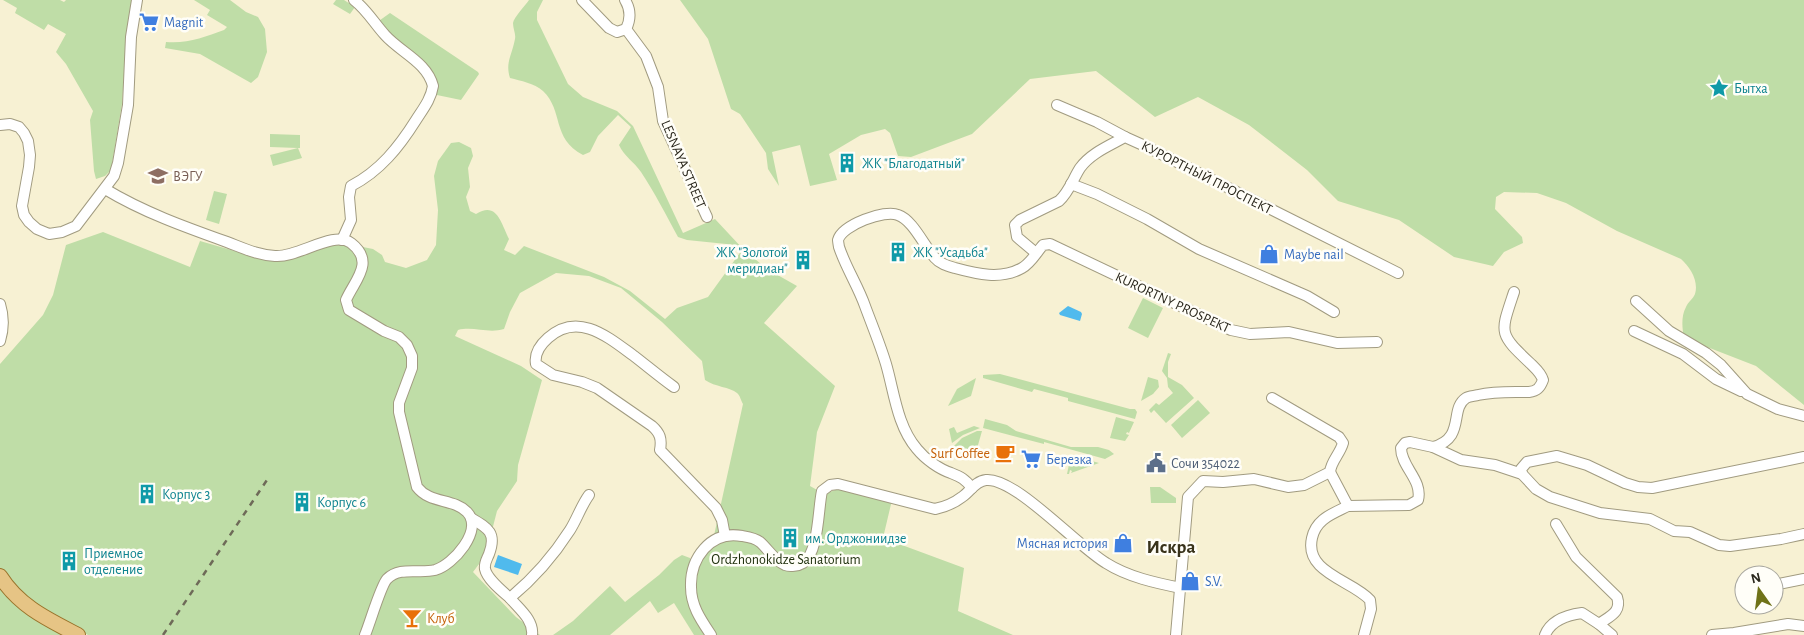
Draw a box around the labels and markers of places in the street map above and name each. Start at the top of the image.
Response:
supermarket icon: Magnit [138,11,160,33]
place label: Magnit [164,16,204,30]
place icon: Бытха [1708,77,1730,99]
place label: Бытха [1734,82,1768,96]
building icon: ЖК "Благодатный" [836,152,858,174]
place label: ЖК "Благодатный" [862,157,965,171]
school or university icon: ВЭГУ [147,165,169,187]
place label: ВЭГУ [173,170,203,184]
building icon: ЖК "Усадьба" [887,241,909,263]
shop icon: Maybe nail [1258,243,1280,265]
place label: ЖК "Золотой меридиан" [716,246,788,276]
place label: ЖК "Усадьба" [913,246,988,260]
place label: Maybe nail [1284,248,1344,262]
building icon: ЖК "Золотой меридиан" [792,249,814,271]
cafe icon: Surf Coffee [994,442,1016,464]
place label: Surf Coffee [931,447,990,461]
supermarket icon: Березка [1020,448,1042,470]
public building icon: Сочи 354022 [1145,452,1167,474]
place label: Березка [1046,453,1093,467]
place label: Сочи 354022 [1171,457,1240,471]
building icon: Корпус 3 [136,483,158,505]
place label: Корпус 3 [162,488,210,502]
building icon: Корпус 6 [291,491,313,513]
place label: Корпус 6 [317,496,366,510]
building icon: им. Орджониидзе [779,527,801,549]
place label: им. Орджониидзе [805,532,906,546]
shop icon: Мясная история [1112,532,1134,554]
place label: Мясная история [1017,537,1108,551]
place label: Приемное отделение [84,547,143,577]
building icon: Приемное отделение [58,550,80,572]
shop icon: S.V. [1179,570,1201,592]
place label: S.V. [1205,575,1223,589]
bar icon: Клуб [401,607,423,629]
place label: Клуб [427,612,454,626]

